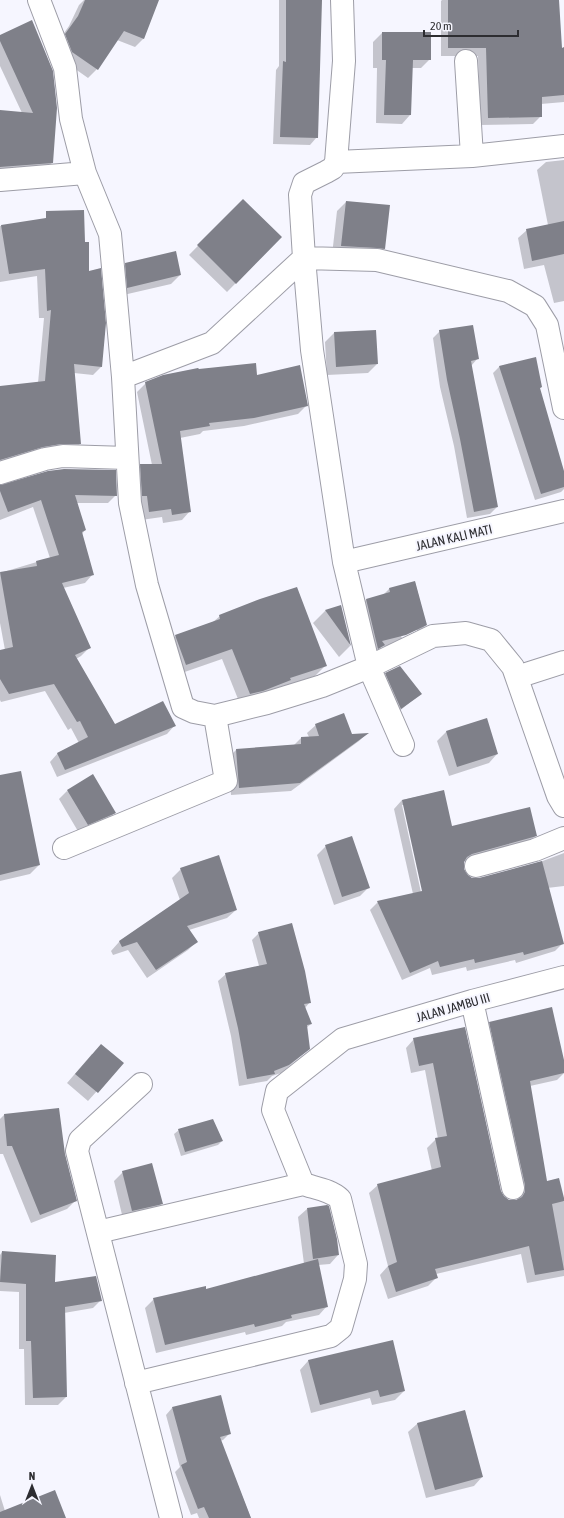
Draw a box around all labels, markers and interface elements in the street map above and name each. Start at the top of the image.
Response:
scale bar [424,12,518,38]
text: 20 m [430,19,452,33]
street label: JALAN KALI MATI [415,521,494,554]
street label: JALAN JAMBU III [414,990,492,1025]
north arrow [12,1466,52,1506]
text: N [29,1470,35,1482]

